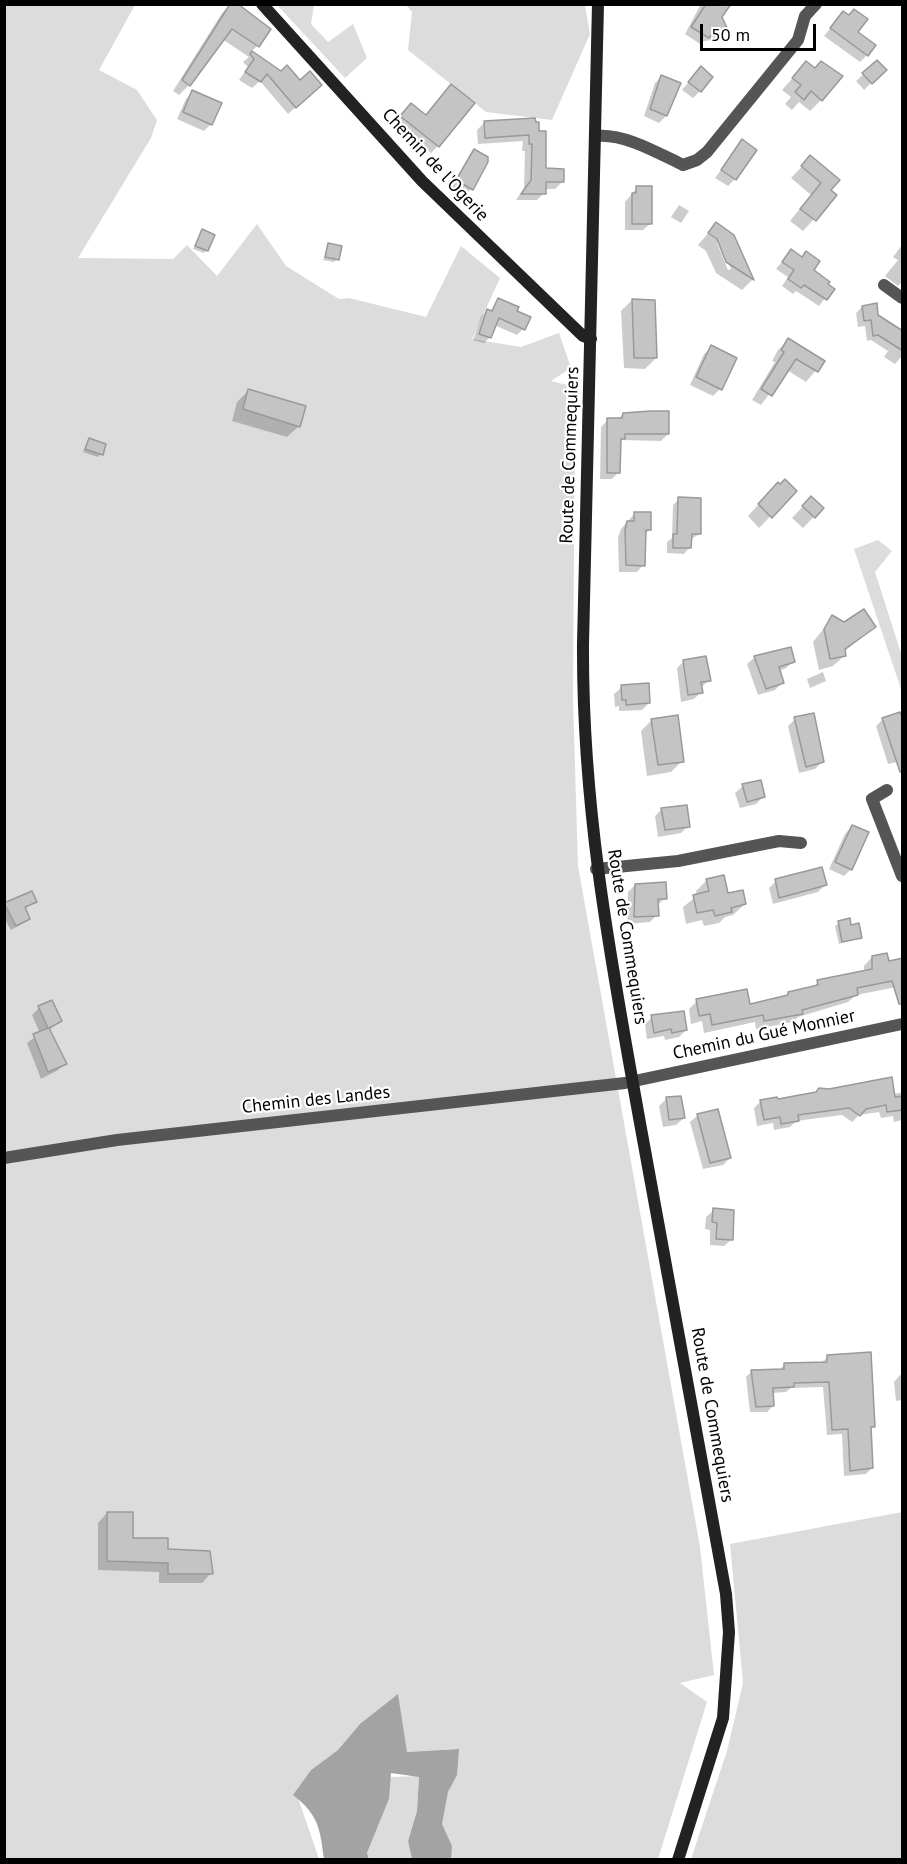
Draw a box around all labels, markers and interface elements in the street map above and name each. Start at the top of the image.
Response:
scale bar [703,12,818,50]
text: 50 m [711,23,750,46]
street label: Chemin de l'Ogerie [377,104,493,226]
street label: Route de Commequiers [556,366,584,544]
street label: Route de Commequiers [602,848,652,1026]
street label: Chemin du Gué Monnier [671,1005,857,1065]
street label: Chemin des Landes [241,1081,391,1119]
street label: Route de Commequiers [686,1326,738,1504]

